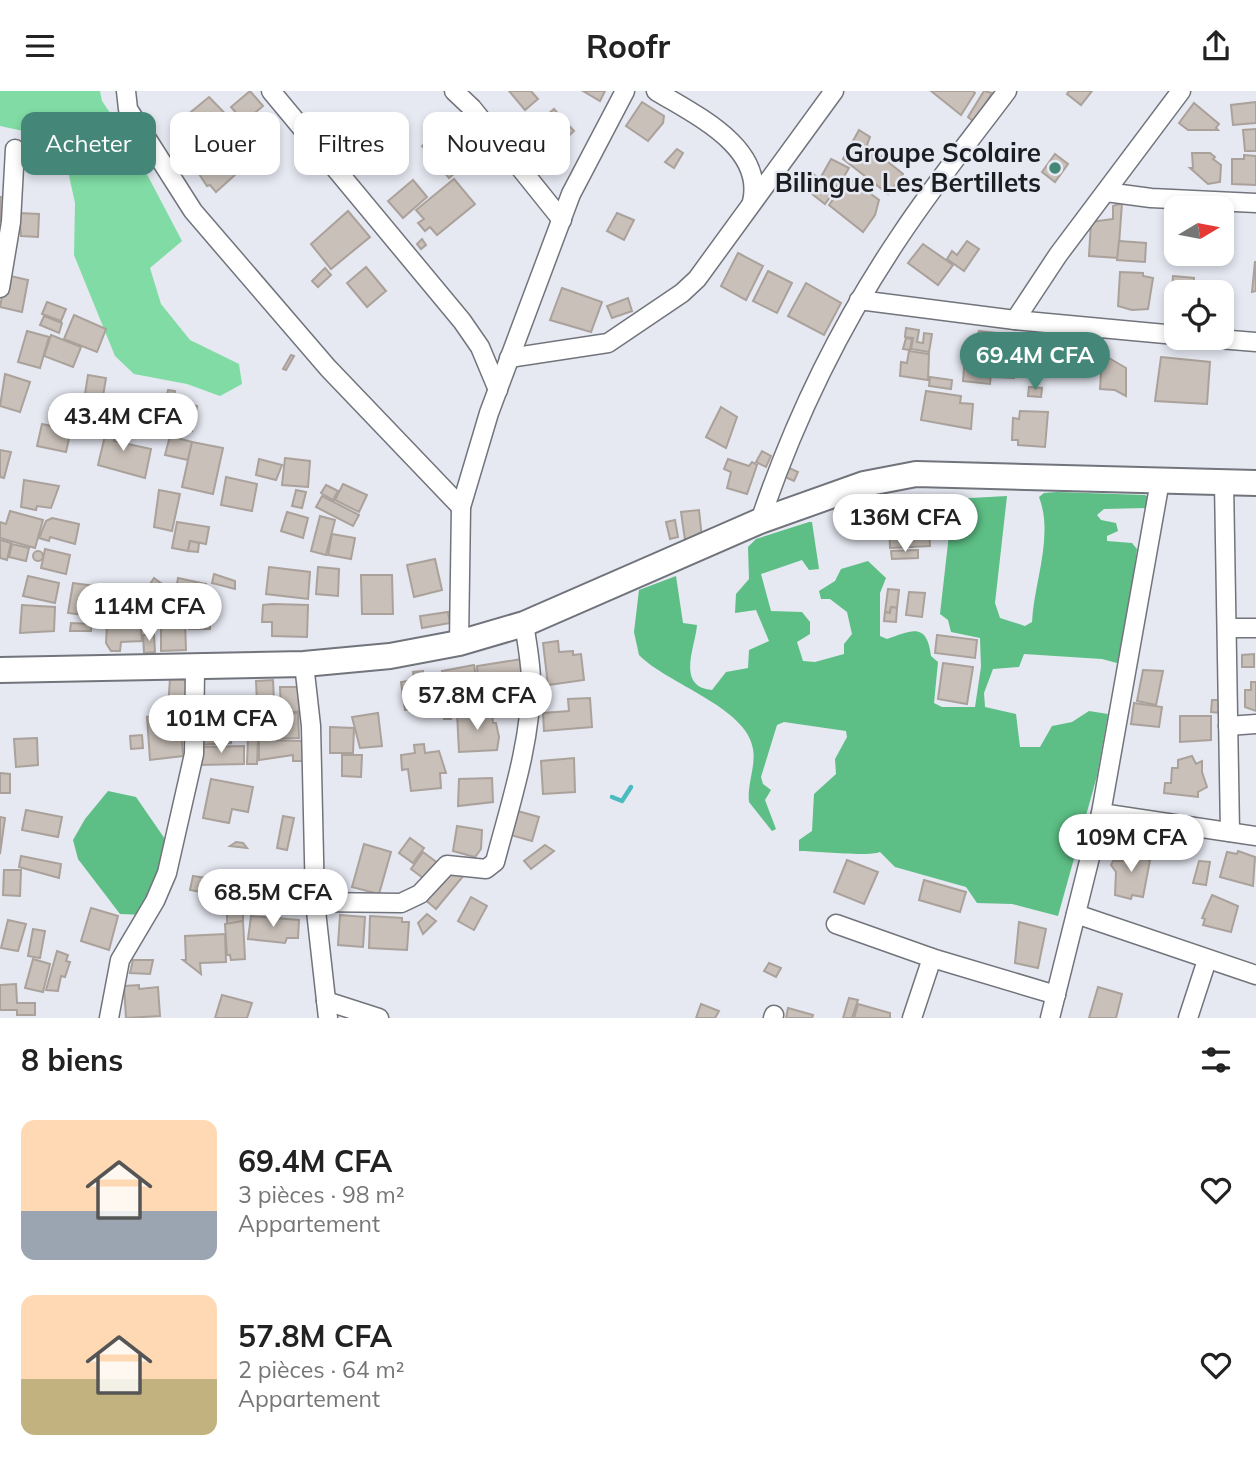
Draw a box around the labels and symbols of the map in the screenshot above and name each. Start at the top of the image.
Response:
place label: Groupe Scolaire Bilingue Les Bertillets [775,136,1041,199]
marker: Groupe Scolaire Bilingue Les Bertillets [1047,160,1063,176]
north arrow [1164,196,1234,266]
pin: 69.4M CFA [955,333,1115,392]
pin: 43.4M CFA [43,393,203,453]
pin: 136M CFA [833,495,977,554]
pin: 114M CFA [77,583,221,643]
pin: 57.8M CFA [397,673,557,732]
pin: 101M CFA [149,695,293,755]
pin: 109M CFA [1059,815,1203,874]
pin: 68.5M CFA [193,869,353,929]

